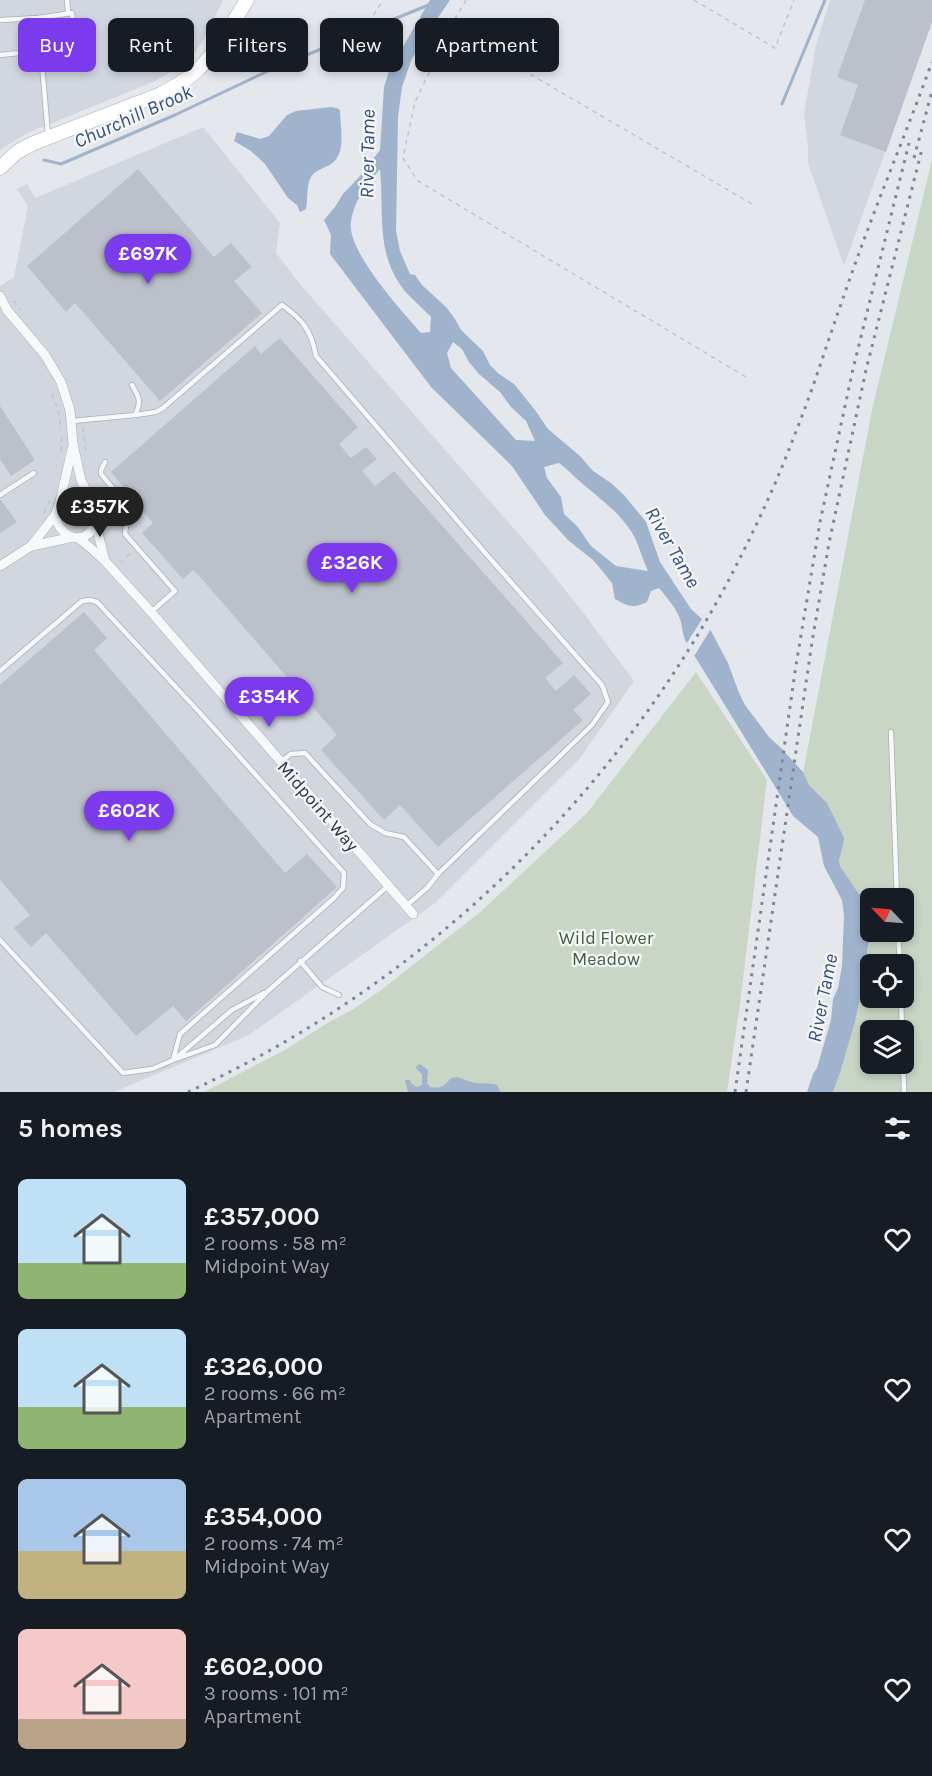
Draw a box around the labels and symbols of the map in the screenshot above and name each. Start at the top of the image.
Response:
water label: Churchill Brook [70,80,197,153]
water label: River Tame [355,109,380,199]
pin: £697K [106,234,190,285]
pin: £357K [58,487,142,538]
water label: River Tame [640,503,705,592]
pin: £326K [310,543,394,594]
pin: £354K [227,677,311,728]
street label: Midpoint Way [273,756,364,856]
pin: £602K [87,791,171,842]
north arrow [860,888,914,942]
park label: Wild Flower Meadow [559,927,654,970]
water label: River Tame [803,952,842,1044]

